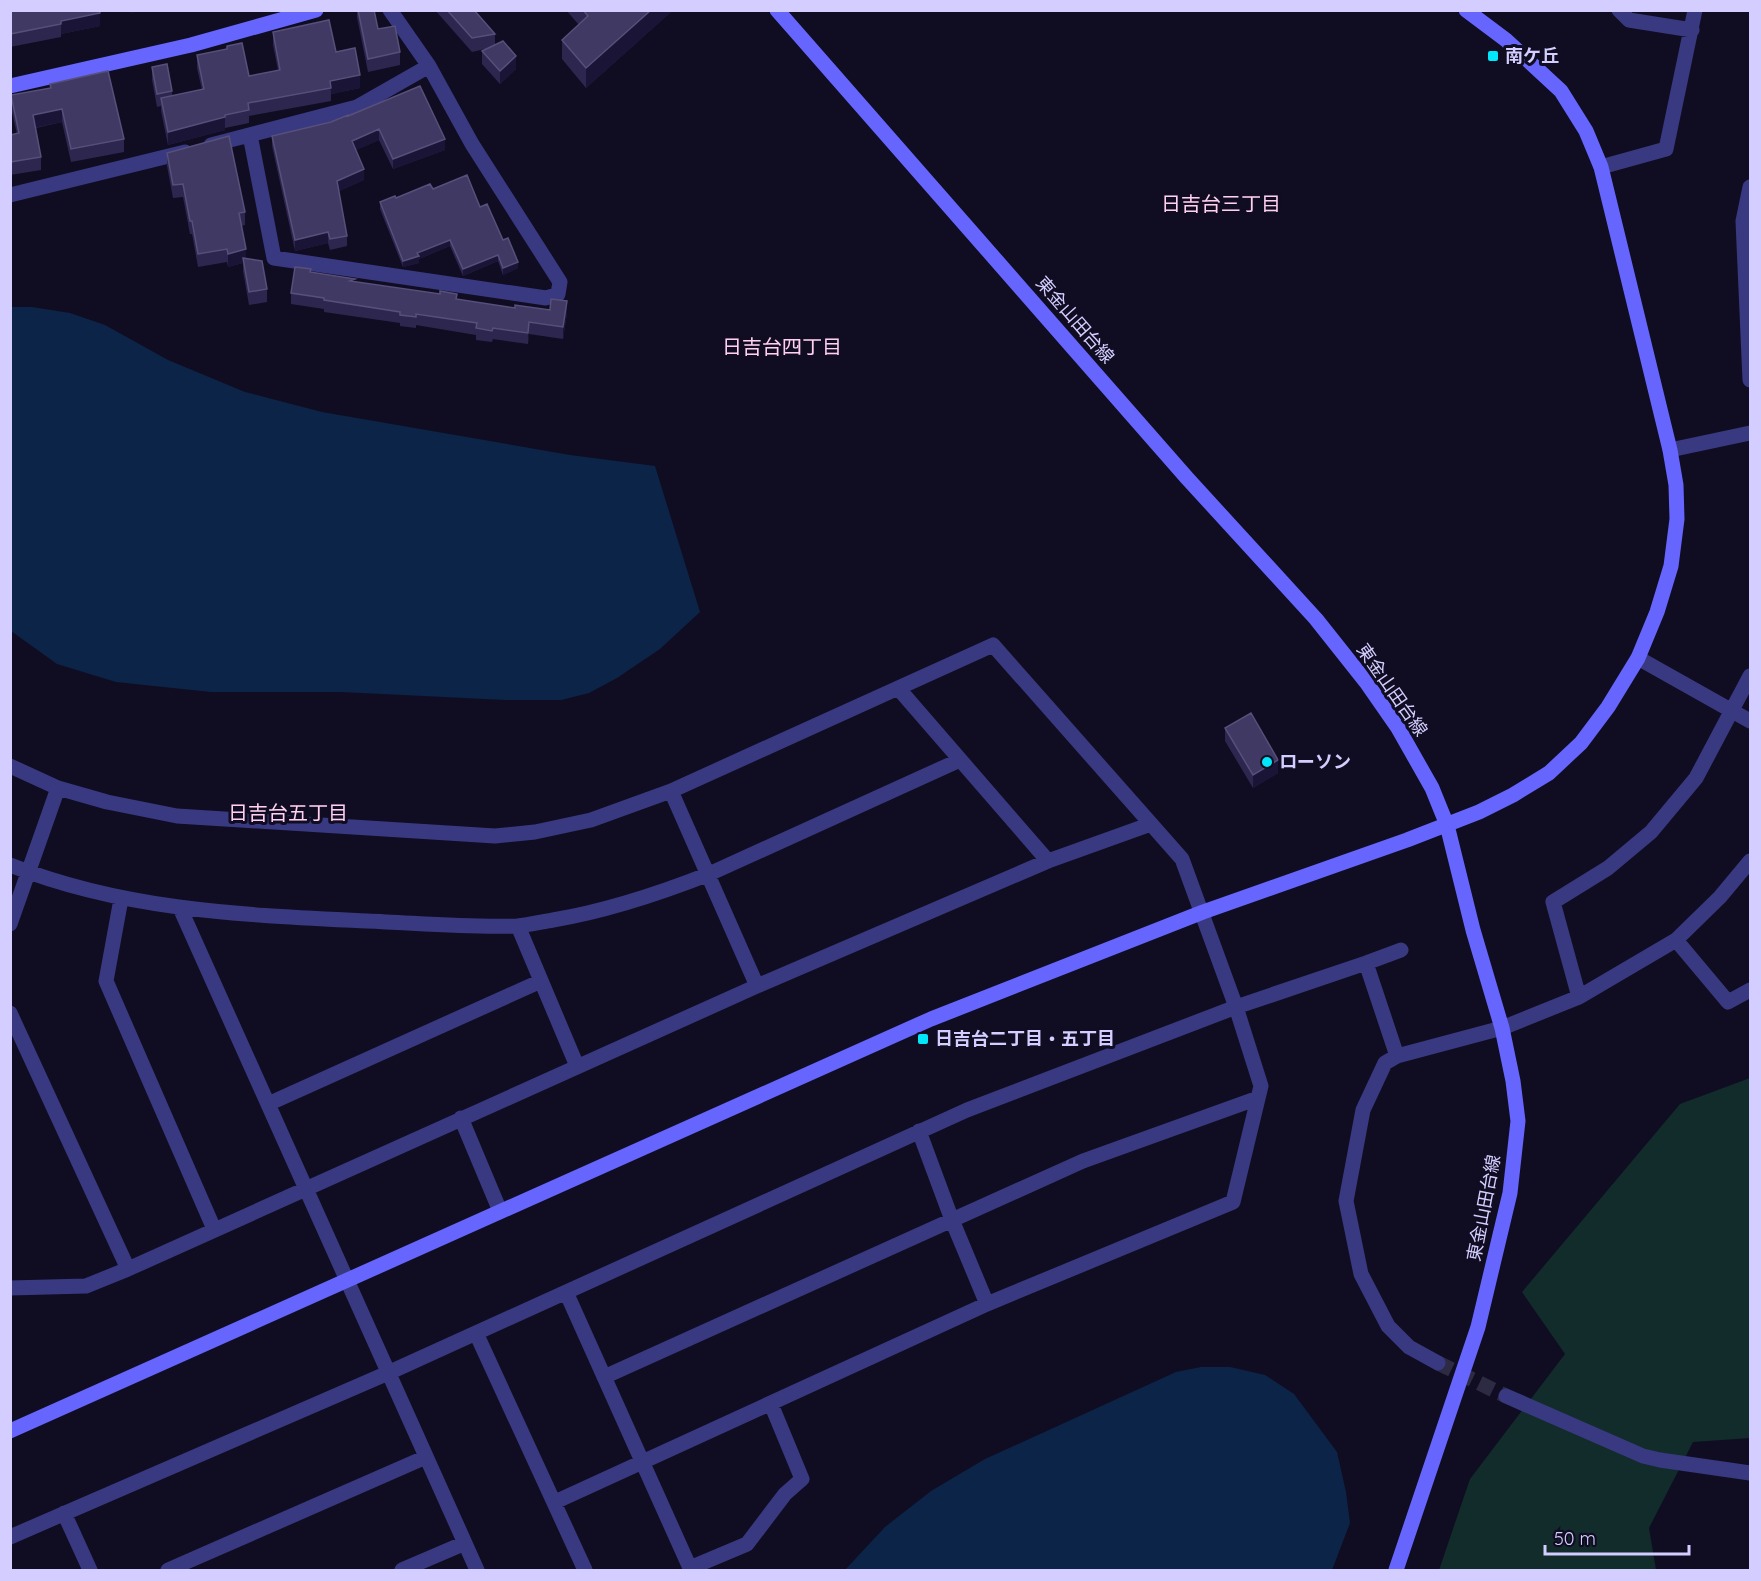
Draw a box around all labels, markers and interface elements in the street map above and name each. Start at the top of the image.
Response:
place label: 南ケ丘 [1505,44,1559,67]
marker: 南ケ丘 [1486,49,1500,63]
district label: 日吉台三丁目 [1161,191,1281,216]
street label: 東金山田台線 [1031,271,1119,368]
district label: 日吉台四丁目 [722,334,842,359]
street label: 東金山田台線 [1352,639,1433,741]
place label: ローソン [1279,750,1351,773]
marker: ローソン [1260,755,1274,769]
district label: 日吉台五丁目 [228,800,348,825]
place label: 日吉台二丁目・五丁目 [935,1027,1115,1050]
marker: 日吉台二丁目・五丁目 [916,1032,930,1046]
street label: 東金山田台線 [1462,1153,1505,1263]
scale bar [1545,1518,1689,1556]
text: 50 m [1554,1527,1596,1550]

